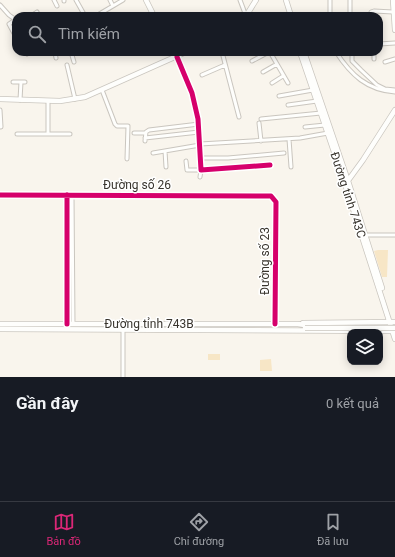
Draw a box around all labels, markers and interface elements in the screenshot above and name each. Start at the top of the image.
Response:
search box [12,12,383,56]
icon: search [26,23,48,45]
text: Tìm kiếm [58,25,120,43]
street label: Đường tỉnh 743C [327,150,369,240]
street label: Đường số 26 [103,178,171,192]
street label: Đường số 23 [258,227,272,295]
street label: Đường tỉnh 743B [104,317,194,331]
map controls [347,329,383,365]
button: layers [347,329,383,365]
text: Gần đây [16,393,79,413]
text: 0 kết quả [326,396,379,411]
tab: Bản đồ [46,511,81,548]
tab: Chỉ đường [174,511,224,548]
tab: Đã lưu [317,511,349,548]

